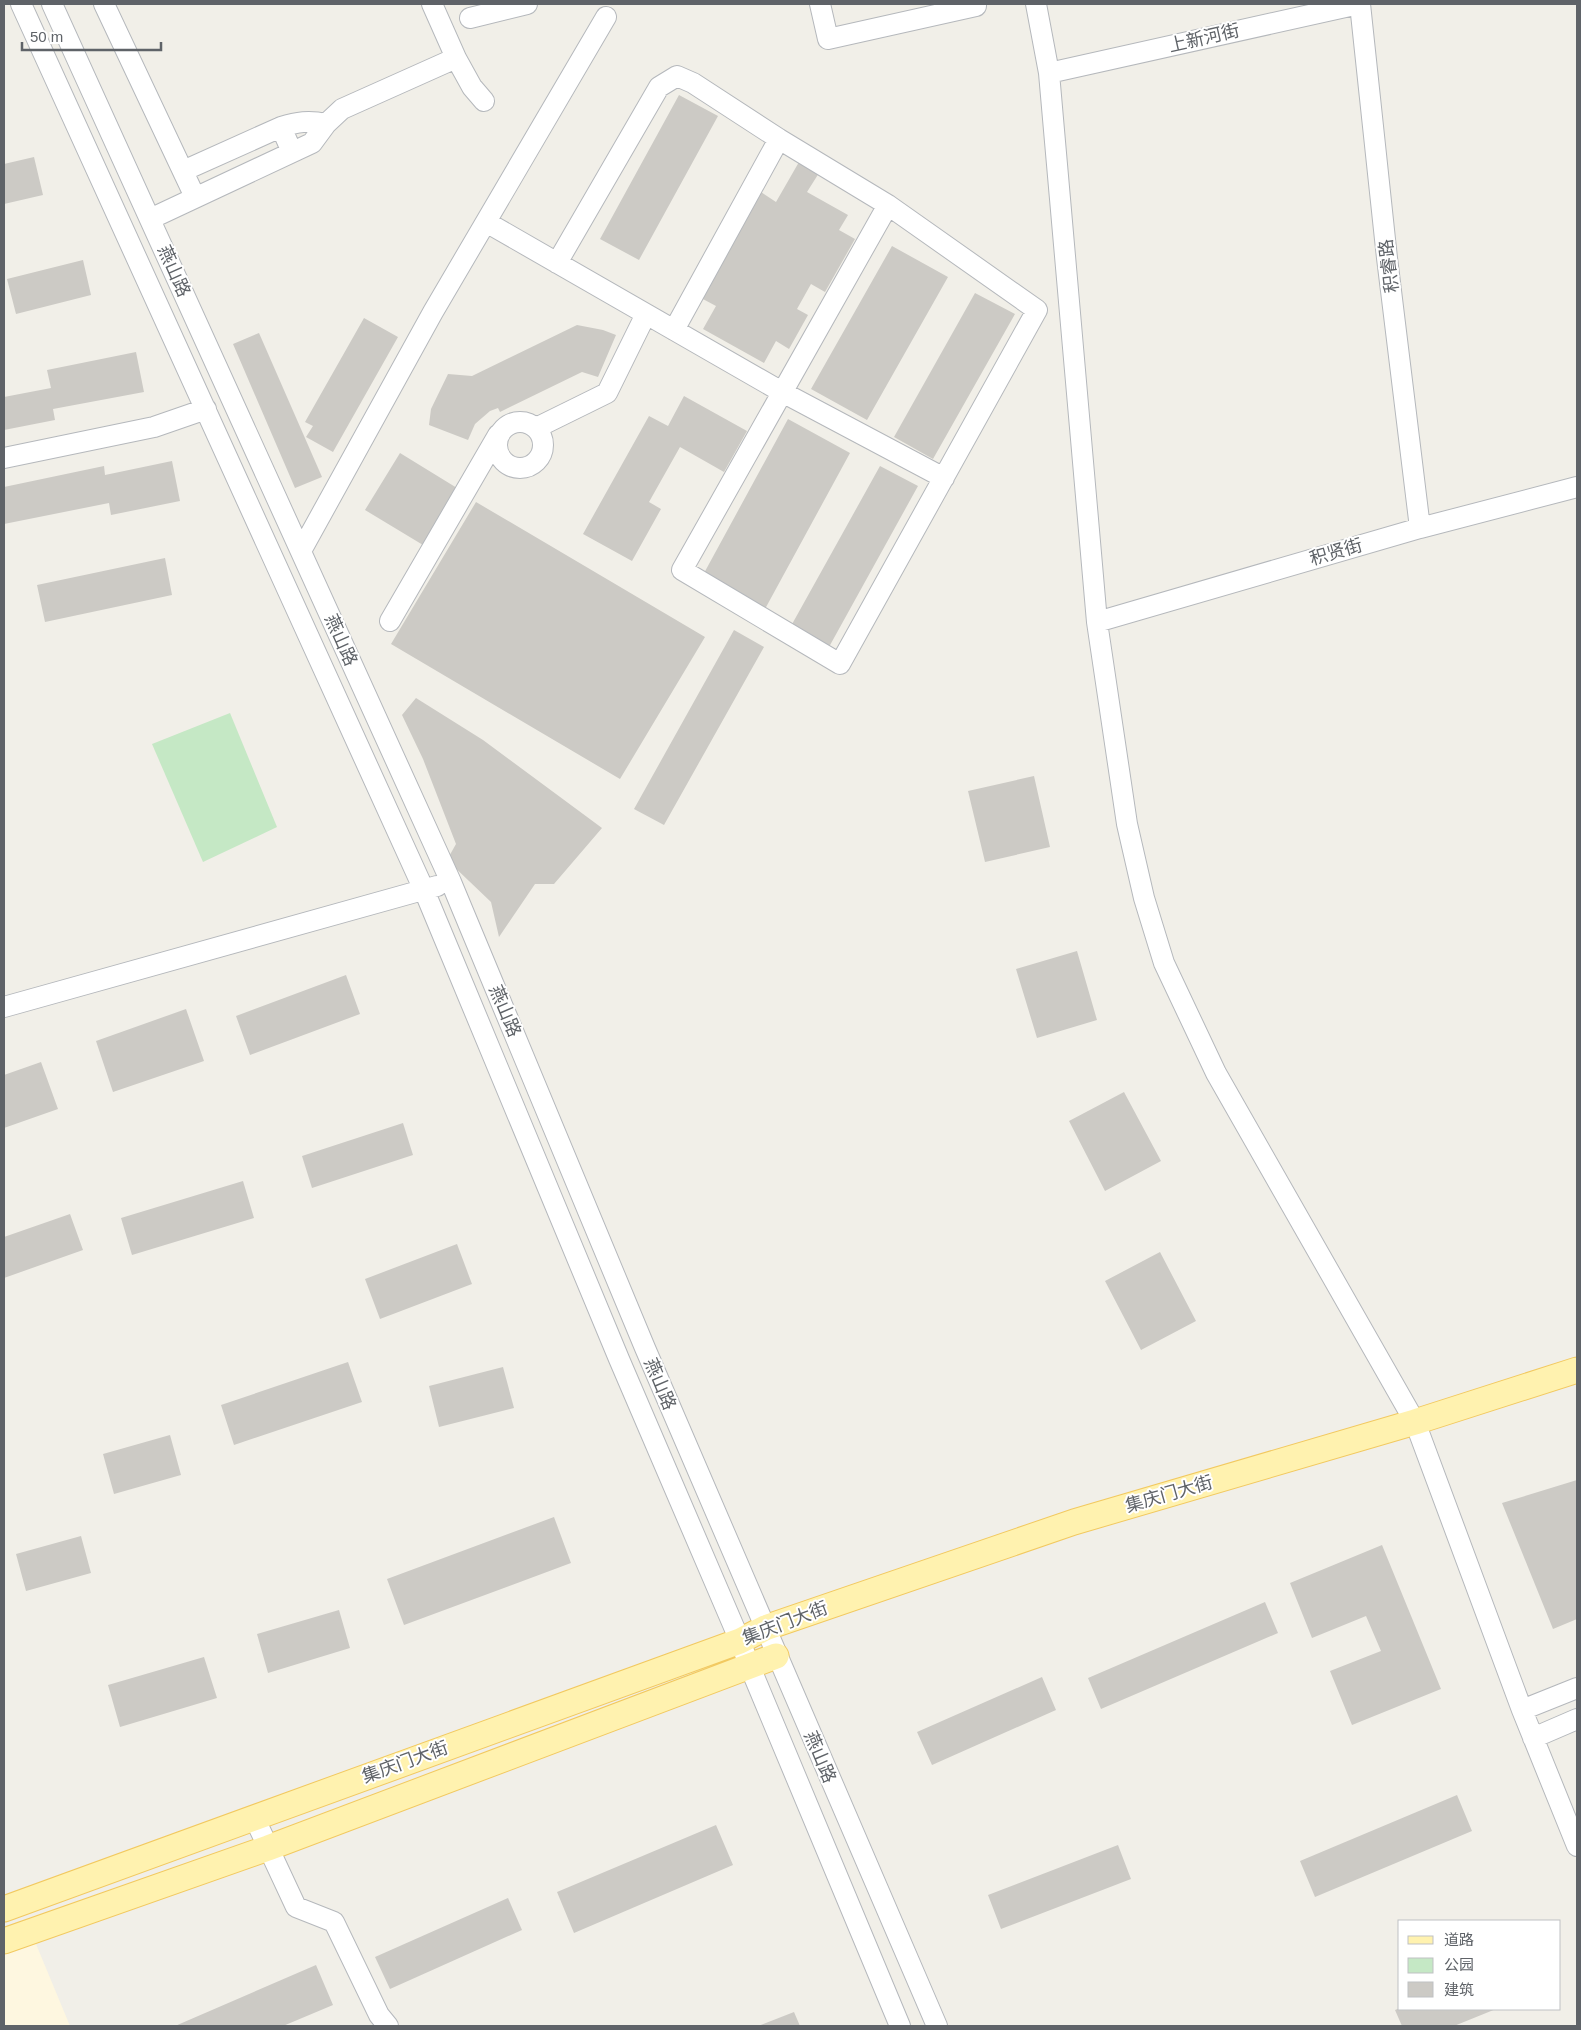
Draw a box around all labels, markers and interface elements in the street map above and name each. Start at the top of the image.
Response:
scale bar [22,20,161,52]
street label: 上新河街 [1167,20,1241,56]
text: 50 m [30,28,63,45]
street label: 积睿路 [1376,238,1402,294]
street label: 燕山路 [154,242,194,300]
street label: 积贤街 [1307,535,1365,569]
street label: 燕山路 [321,611,361,669]
street label: 燕山路 [485,982,525,1040]
street label: 燕山路 [640,1355,680,1413]
street label: 集庆门大街 [1123,1472,1215,1516]
street label: 集庆门大街 [739,1598,831,1648]
street label: 燕山路 [800,1728,840,1786]
street label: 集庆门大街 [359,1737,451,1787]
legend [1398,1920,1561,2010]
text: 道路 [1444,1931,1474,1948]
text: 公园 [1444,1956,1474,1973]
text: 建筑 [1444,1981,1474,1998]

